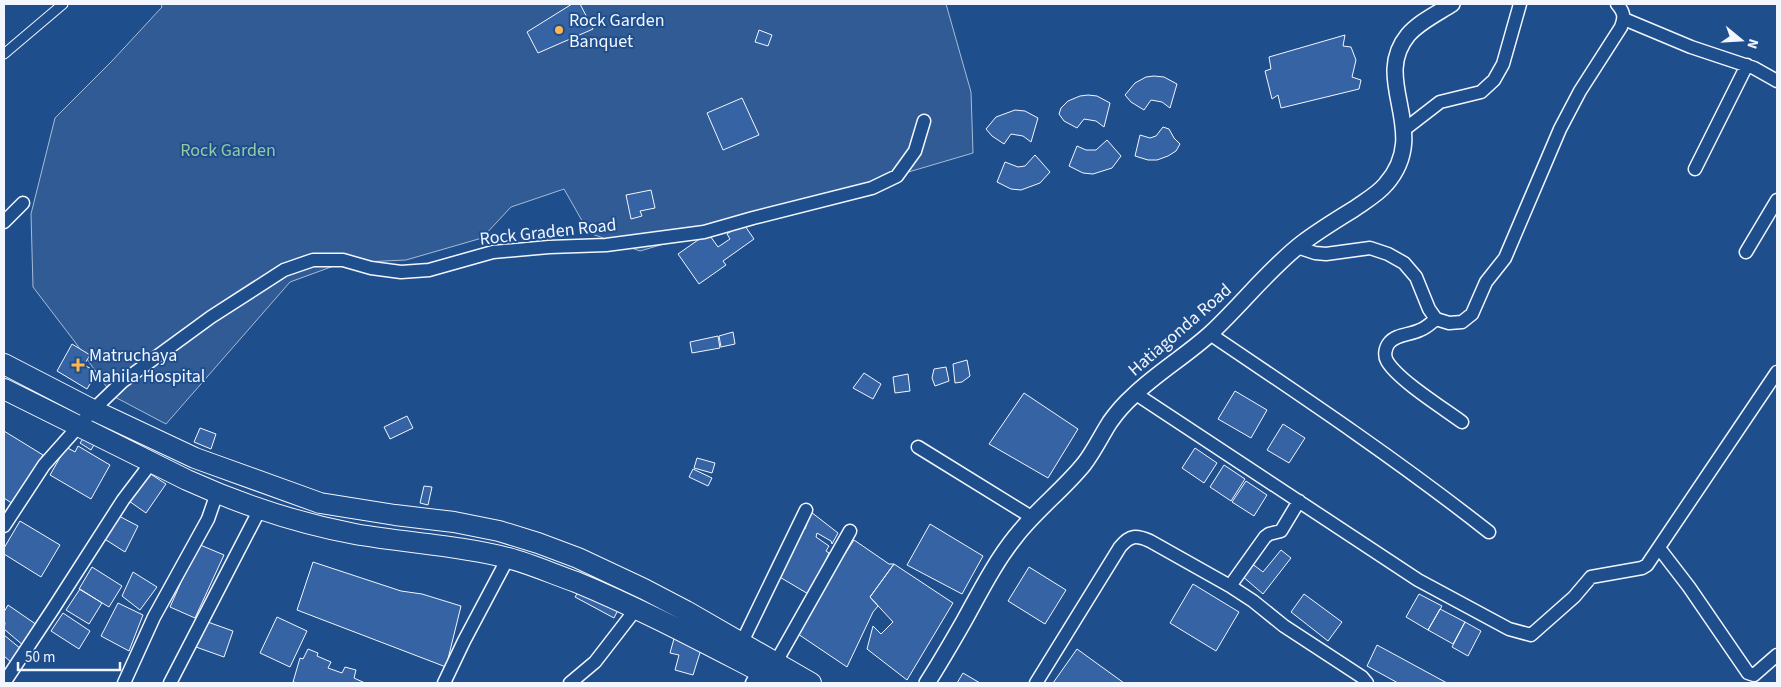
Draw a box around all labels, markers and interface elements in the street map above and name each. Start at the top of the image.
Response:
place label: Rock Garden Banquet [569,8,665,54]
north arrow [1716,15,1766,65]
marker: Rock Garden Banquet [553,24,565,36]
text: N [1741,36,1763,51]
park label: Rock Garden [180,138,276,163]
street label: Rock Graden Road [478,212,618,252]
street label: Hatiagonda Road [1123,278,1237,382]
place label: Matruchaya Mahila Hospital [89,343,205,389]
marker: Matruchaya Mahila Hospital [71,358,85,372]
scale bar [18,640,120,672]
text: 50 m [25,647,55,668]

